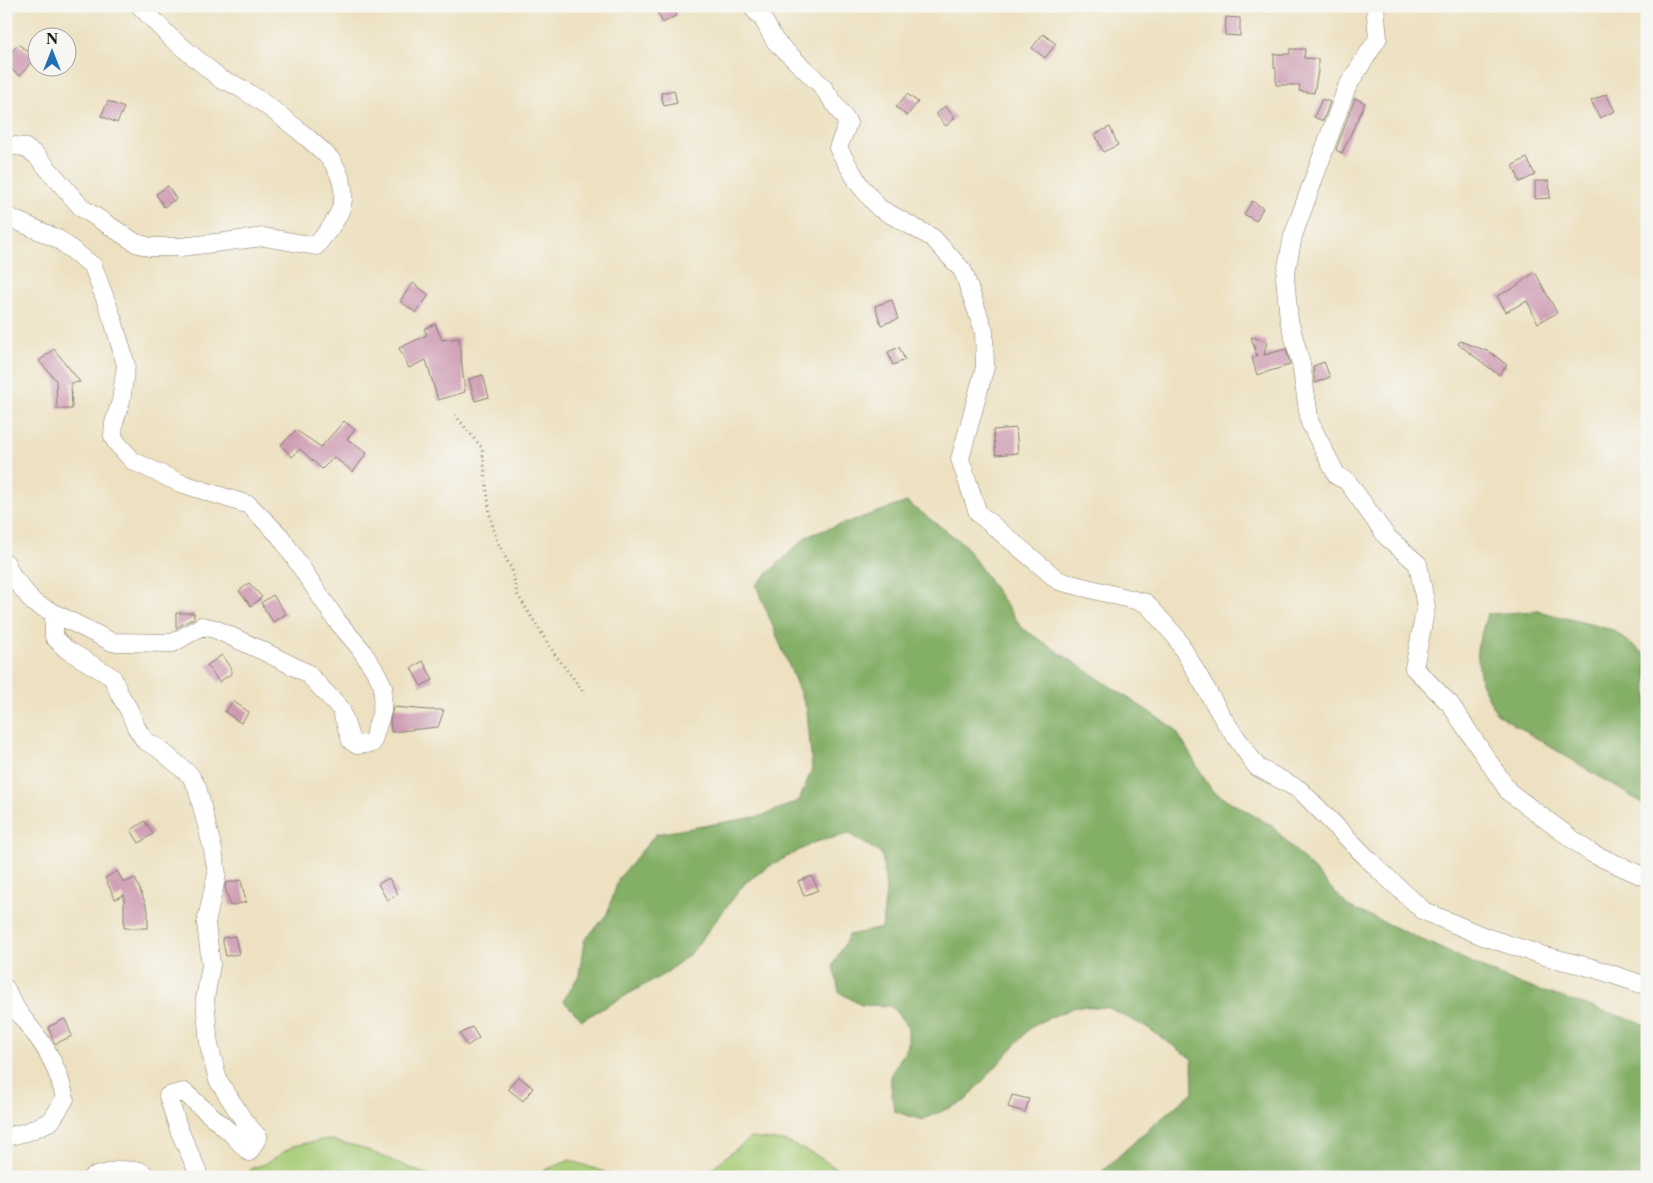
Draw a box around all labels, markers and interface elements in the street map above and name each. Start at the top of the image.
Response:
north arrow [28,28,78,78]
text: N [46,30,58,48]

